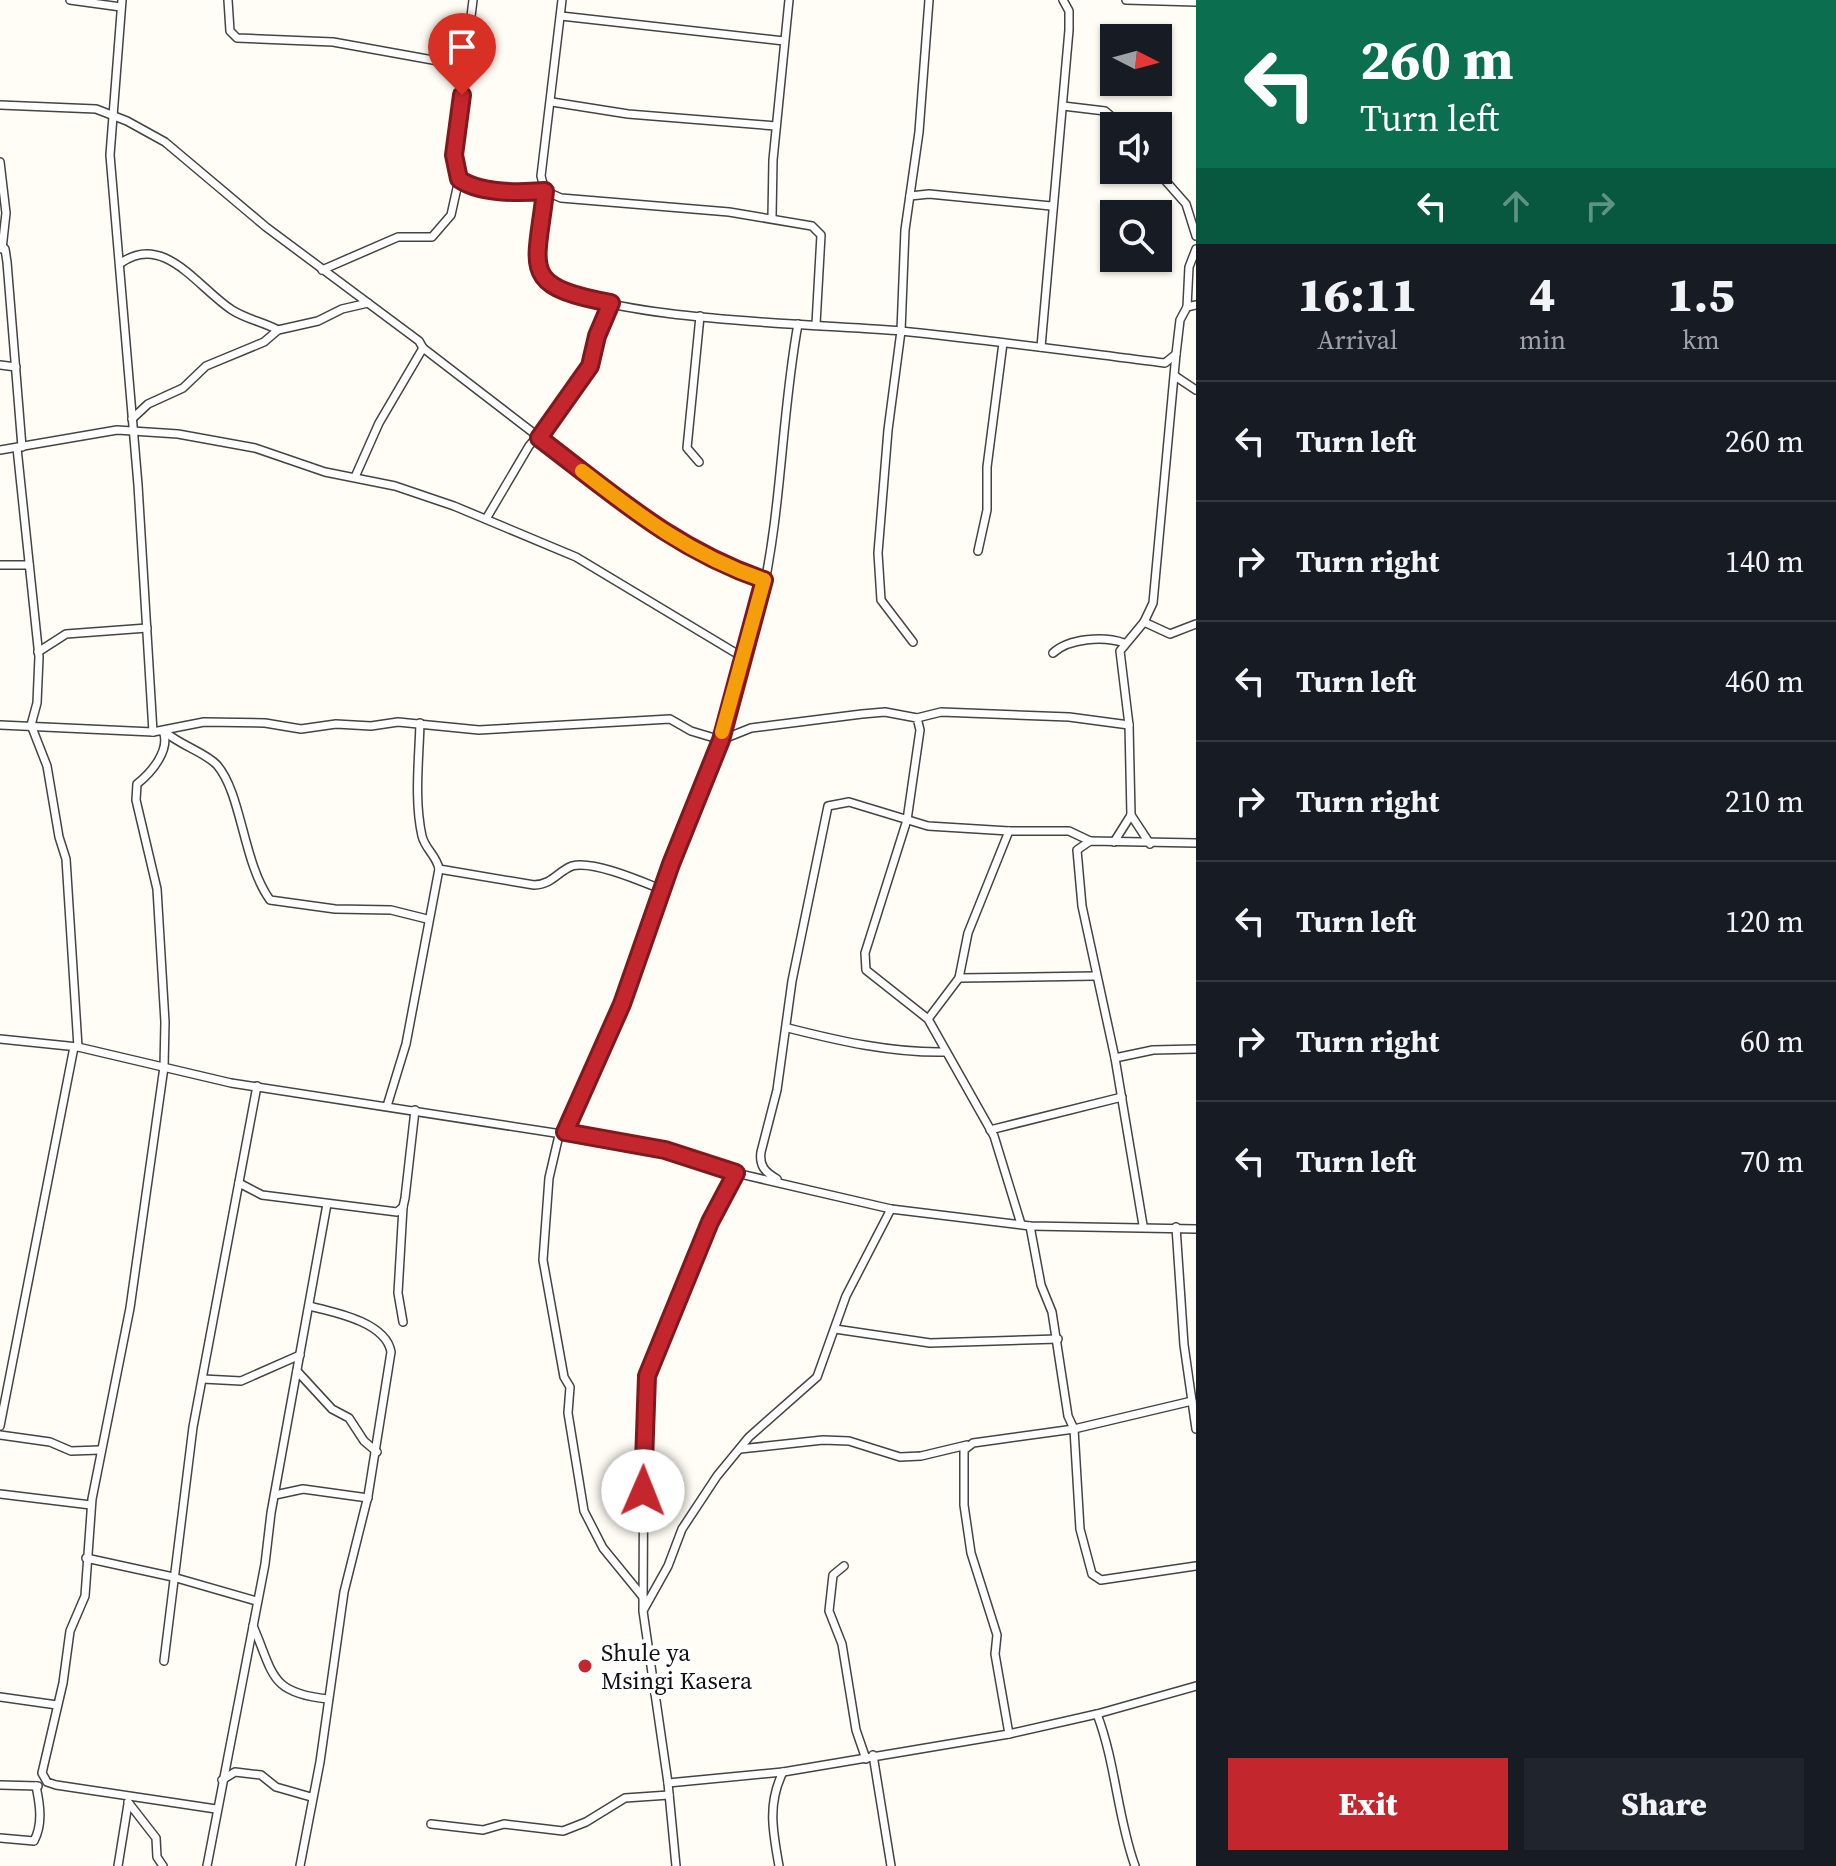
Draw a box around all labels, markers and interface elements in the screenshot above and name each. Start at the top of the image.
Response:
pin [428,13,496,95]
text: 260 m [1360,21,1514,98]
north arrow [1100,24,1172,96]
map controls [1100,24,1172,272]
icon: arrive [440,25,484,69]
icon: left [1228,32,1332,136]
text: Turn left [1360,94,1499,143]
button: sound [1100,112,1172,184]
icon: left [1410,184,1454,228]
icon: ahead [1494,184,1538,228]
icon: right [1578,184,1622,228]
button: search [1100,200,1172,272]
text: 16:11 [1297,261,1418,327]
text: 4 [1529,261,1556,327]
text: 1.5 [1667,261,1735,327]
text: Arrival [1317,322,1398,358]
text: min [1519,322,1566,358]
text: km [1682,322,1720,358]
icon: left [1228,419,1272,463]
text: Turn left [1296,421,1416,462]
text: 260 m [1725,421,1804,462]
icon: right [1228,539,1272,583]
text: Turn right [1296,541,1439,582]
text: 140 m [1725,541,1804,582]
icon: left [1228,659,1272,703]
text: Turn left [1296,661,1416,702]
text: 460 m [1725,661,1804,702]
icon: right [1228,779,1272,823]
text: Turn right [1296,781,1439,822]
text: 210 m [1725,781,1804,822]
icon: left [1228,899,1272,943]
text: Turn left [1296,901,1416,942]
text: 120 m [1725,901,1804,942]
icon: right [1228,1019,1272,1063]
text: Turn right [1296,1021,1439,1062]
text: 60 m [1740,1021,1804,1062]
icon: left [1228,1139,1272,1183]
text: Turn left [1296,1141,1416,1182]
text: 70 m [1740,1141,1804,1182]
position arrow [601,1449,685,1533]
place label: Shule ya Msingi Kasera [601,1636,753,1697]
marker: Shule ya Msingi Kasera [576,1657,594,1675]
button: Exit [1228,1758,1508,1850]
button: Share [1524,1758,1804,1850]

